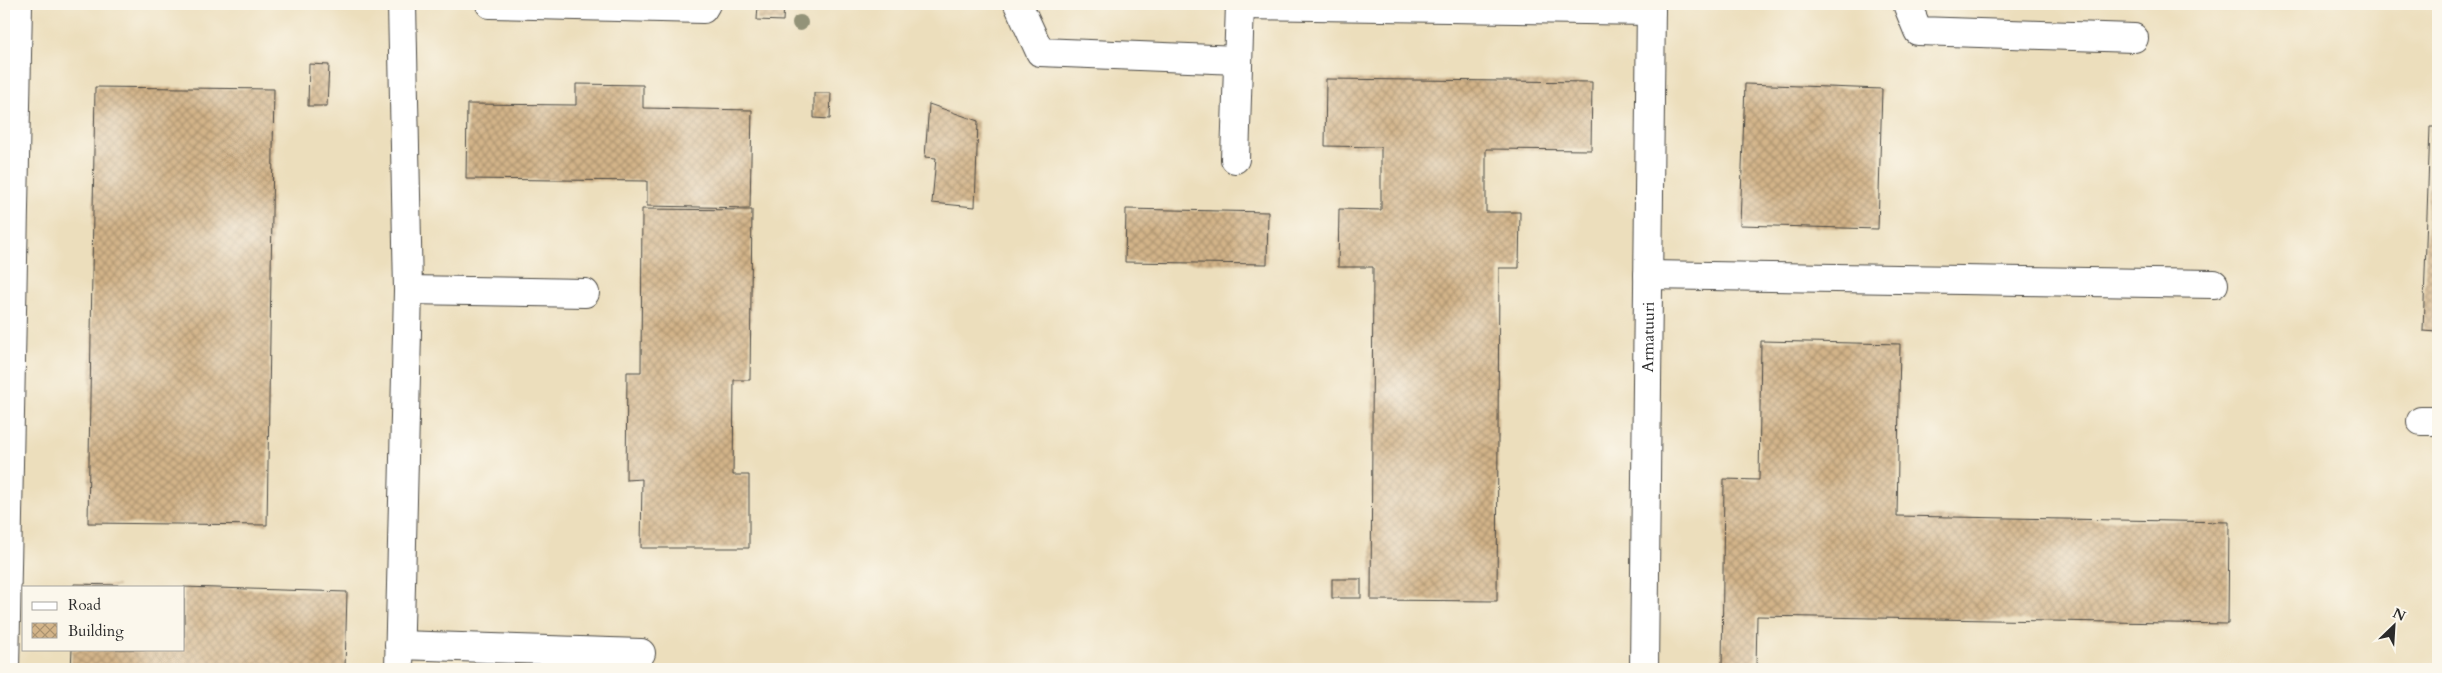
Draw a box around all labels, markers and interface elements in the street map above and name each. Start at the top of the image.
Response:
street label: Armatuuri [1637,301,1660,372]
legend [22,586,185,650]
text: Road [68,595,101,615]
north arrow [2370,600,2420,650]
text: N [2390,603,2409,626]
text: Building [68,621,124,641]

